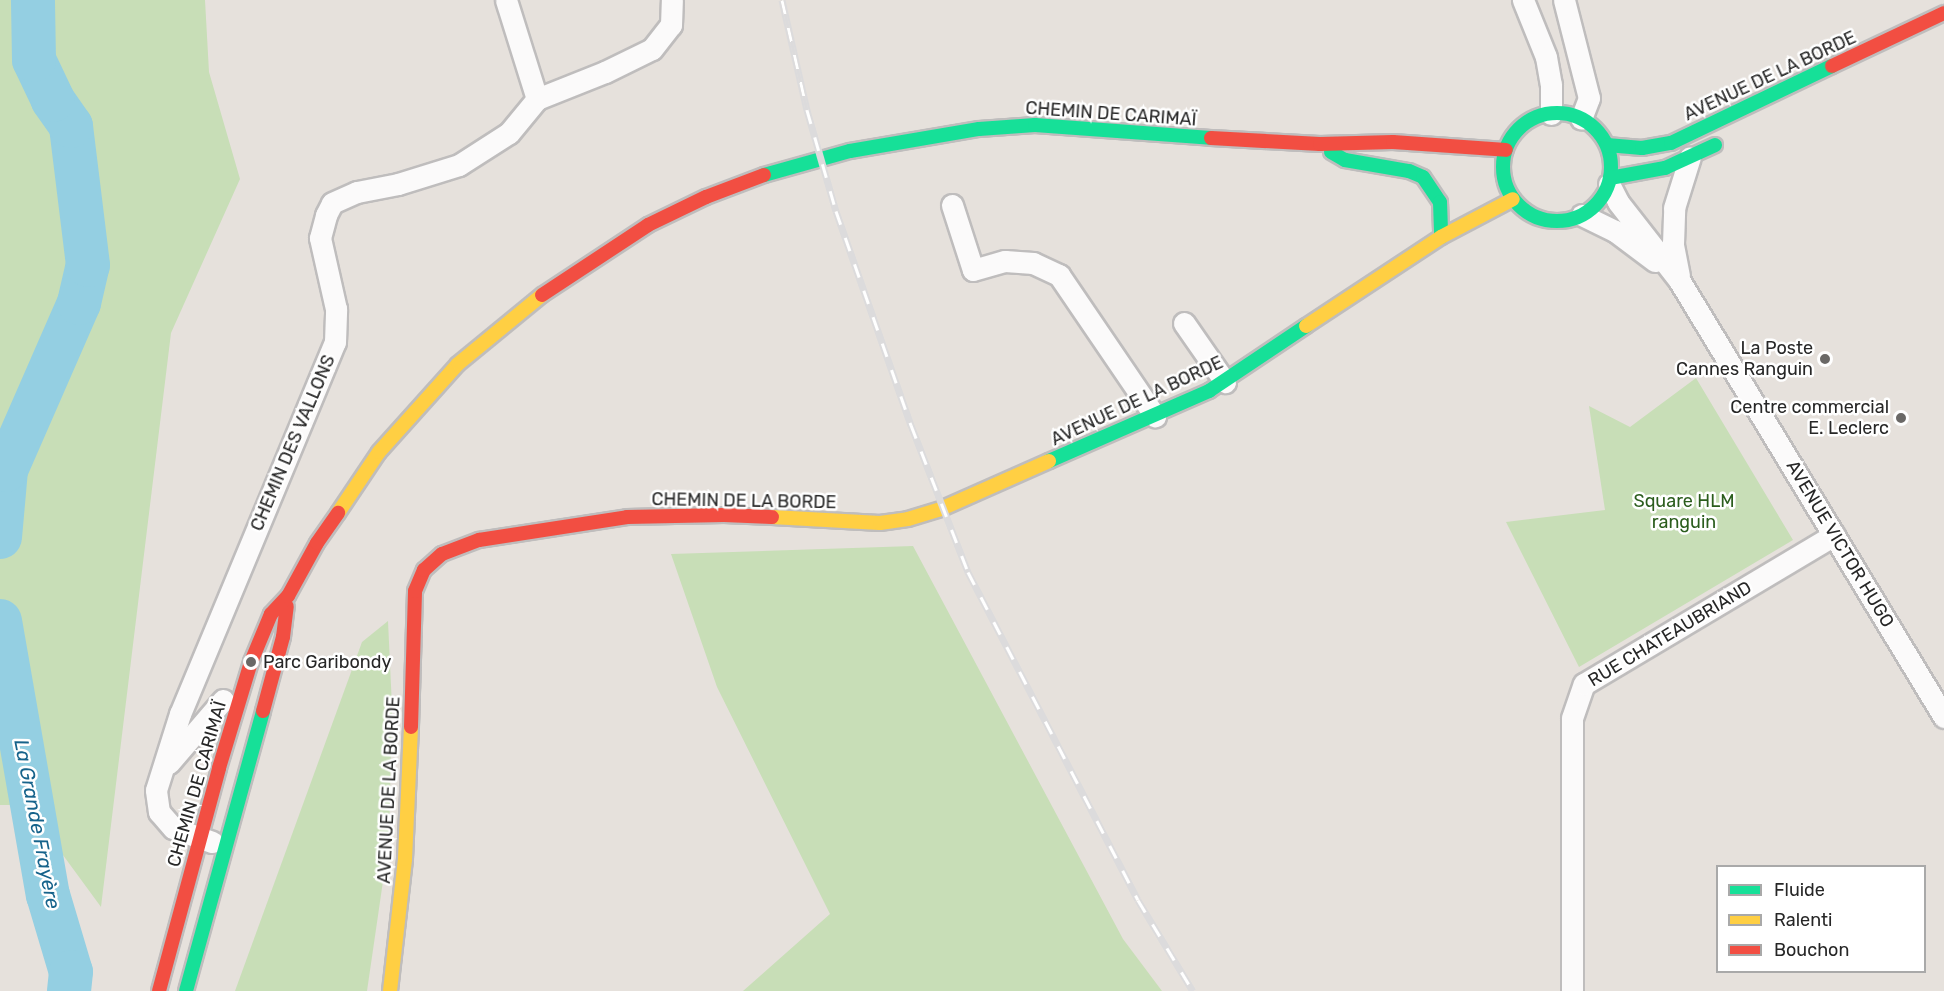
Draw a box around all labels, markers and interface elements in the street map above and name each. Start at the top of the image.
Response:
street label: AVENUE DE LA BORDE [1680,26,1860,126]
street label: CHEMIN DE CARIMAÏ [1025,97,1197,131]
place label: La Poste Cannes Ranguin [1676,338,1813,380]
street label: CHEMIN DES VALLONS [246,351,340,535]
street label: AVENUE DE LA BORDE [1047,351,1227,451]
marker: La Poste Cannes Ranguin [1818,352,1832,366]
place label: Centre commercial E. Leclerc [1730,397,1889,440]
marker: Centre commercial E. Leclerc [1894,411,1908,425]
street label: AVENUE VICTOR HUGO [1781,456,1899,632]
street label: CHEMIN DE LA BORDE [651,489,837,513]
park label: Square HLM ranguin [1633,491,1735,534]
street label: RUE CHATEAUBRIAND [1584,577,1756,691]
place label: Parc Garibondy [263,651,391,673]
marker: Parc Garibondy [244,655,258,669]
street label: AVENUE DE LA BORDE [373,696,405,884]
street label: CHEMIN DE CARIMAÏ [163,699,231,869]
water label: La Grande Frayère [9,737,65,911]
legend [1716,865,1926,973]
text: Fluide [1774,879,1825,901]
text: Ralenti [1774,909,1832,931]
text: Bouchon [1774,939,1849,961]

